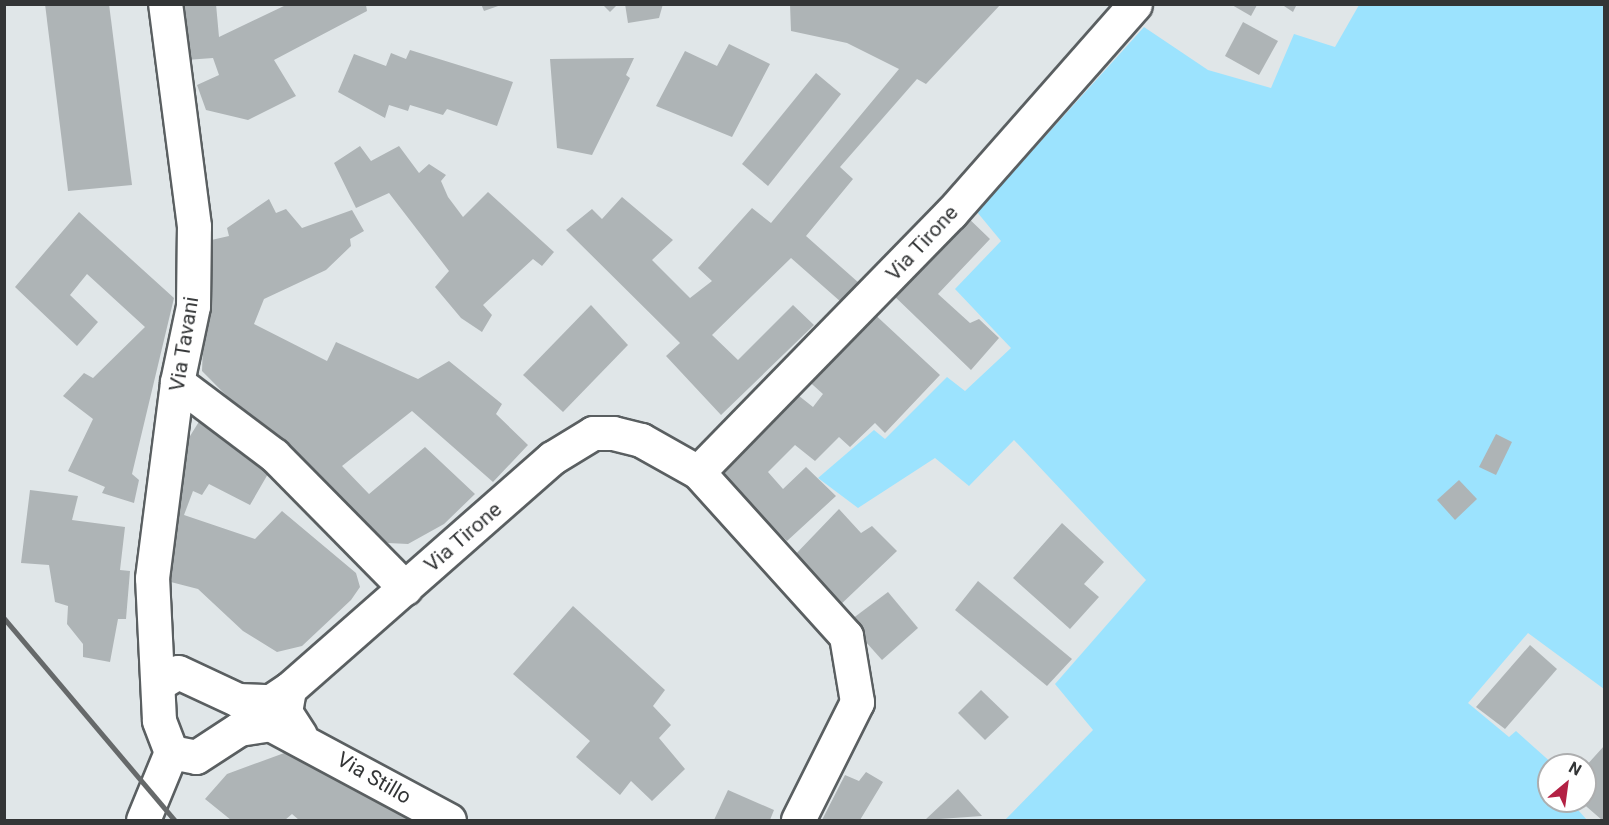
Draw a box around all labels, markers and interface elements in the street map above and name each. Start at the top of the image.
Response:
street label: Via Tirone [881,200,963,286]
street label: Via Tavani [164,295,204,393]
street label: Via Tirone [419,497,507,577]
street label: Via Stillo [332,747,416,809]
north arrow [1537,753,1597,813]
text: N [1565,758,1585,780]

